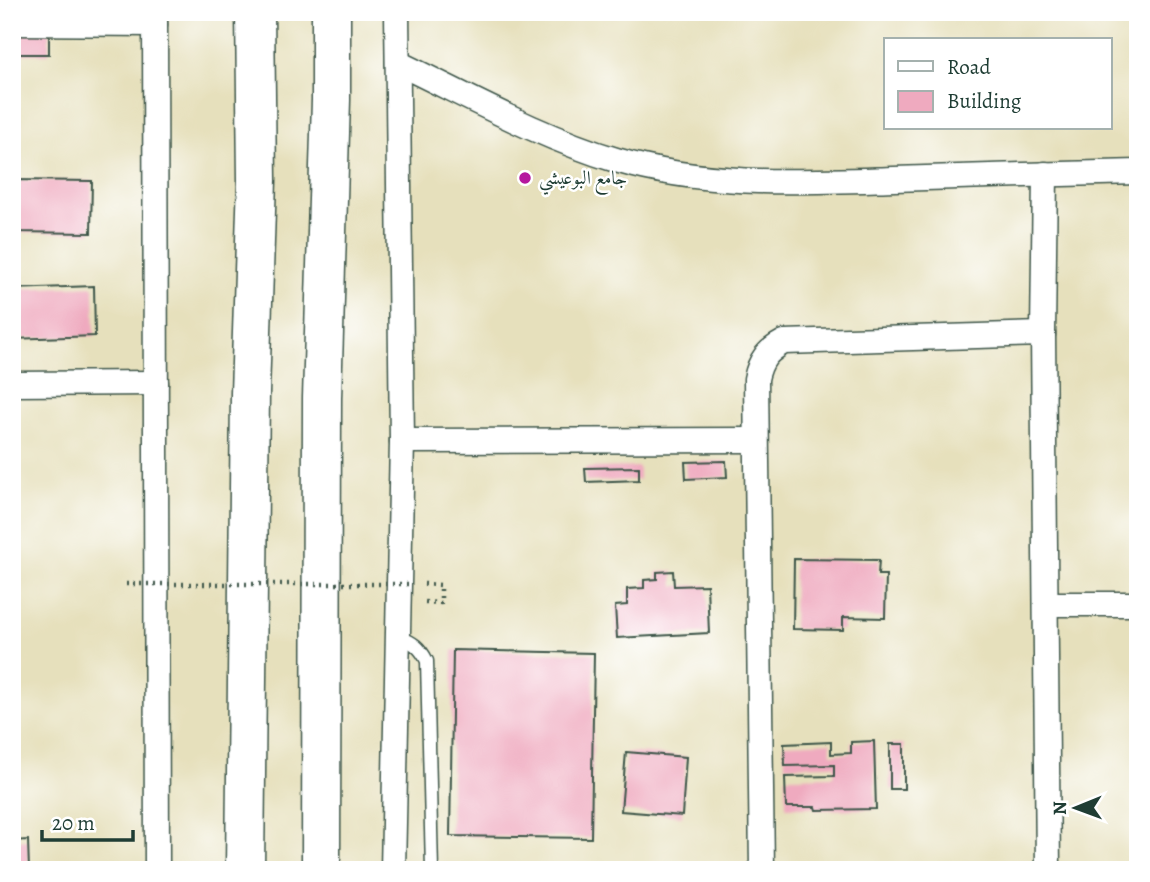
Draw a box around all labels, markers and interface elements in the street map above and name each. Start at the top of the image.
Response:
legend [884,38,1112,130]
text: Road [947,53,991,81]
text: Building [947,87,1022,115]
place label: جامع البوعيشي [539,165,627,195]
marker: جامع البوعيشي [517,170,533,186]
north arrow [1042,774,1112,844]
scale bar [42,798,133,842]
text: N [1047,801,1073,815]
text: 20 m [52,809,95,837]

